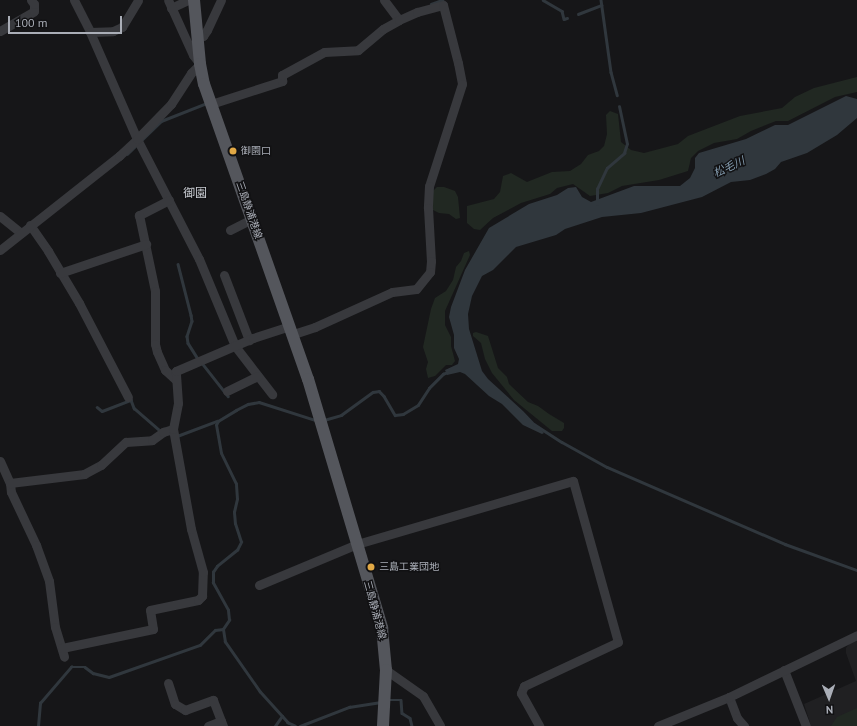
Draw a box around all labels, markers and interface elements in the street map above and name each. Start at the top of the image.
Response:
scale bar [10,8,124,34]
text: 100 m [15,15,48,30]
place label: 御園口 [241,145,271,157]
marker: 御園口 [228,146,238,156]
water label: 松毛川 [711,154,747,180]
street label: 三島静浦港線 [234,180,264,240]
district label: 御園 [183,186,207,200]
place label: 三島工業団地 [379,561,439,573]
marker: 三島工業団地 [366,562,376,572]
street label: 三島静浦港線 [361,579,389,641]
north arrow [809,678,849,718]
text: N [826,703,833,717]

